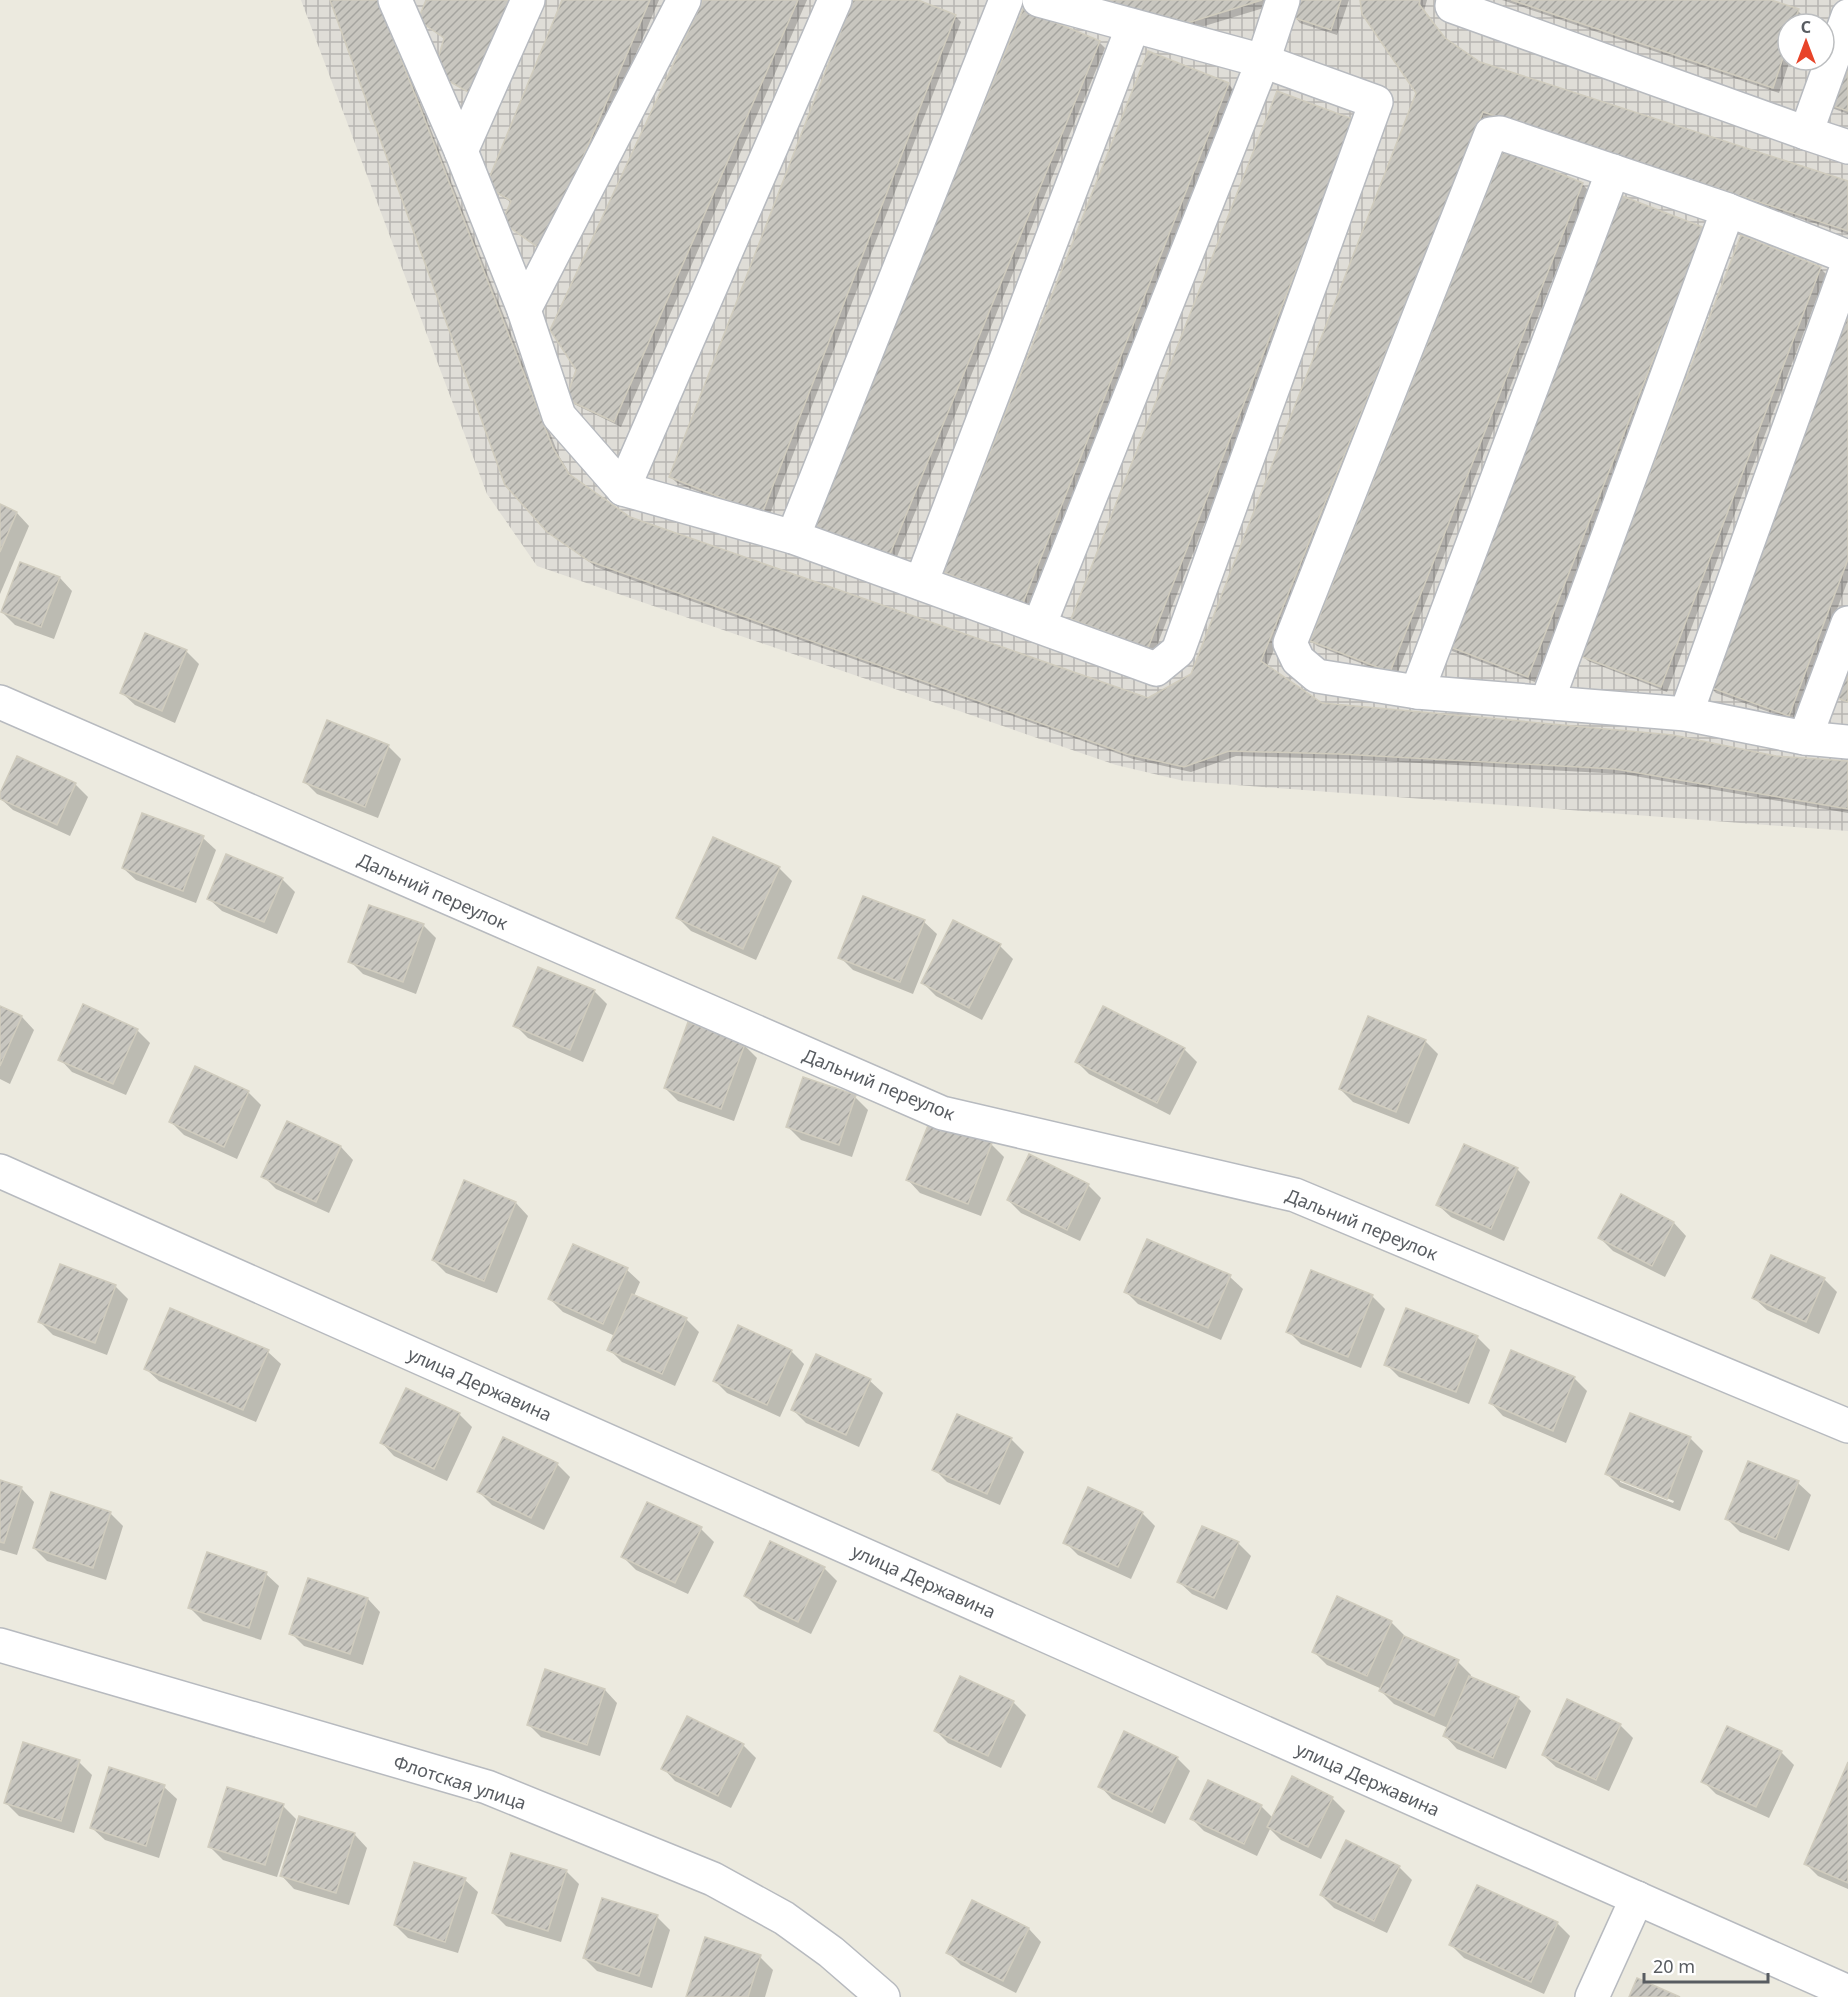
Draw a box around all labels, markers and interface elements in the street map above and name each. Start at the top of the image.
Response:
north arrow [1776,12,1836,72]
text: С [1801,16,1811,38]
street label: Дальний переулок [354,847,512,935]
street label: Дальний переулок [799,1043,959,1126]
street label: Дальний переулок [1282,1183,1442,1266]
street label: улица Державина [404,1342,556,1426]
street label: улица Державина [848,1539,1000,1623]
street label: улица Державина [1292,1737,1444,1821]
street label: Флотская улица [391,1749,529,1815]
scale bar [1644,1946,1768,1984]
text: 20 m [1653,1954,1695,1978]

